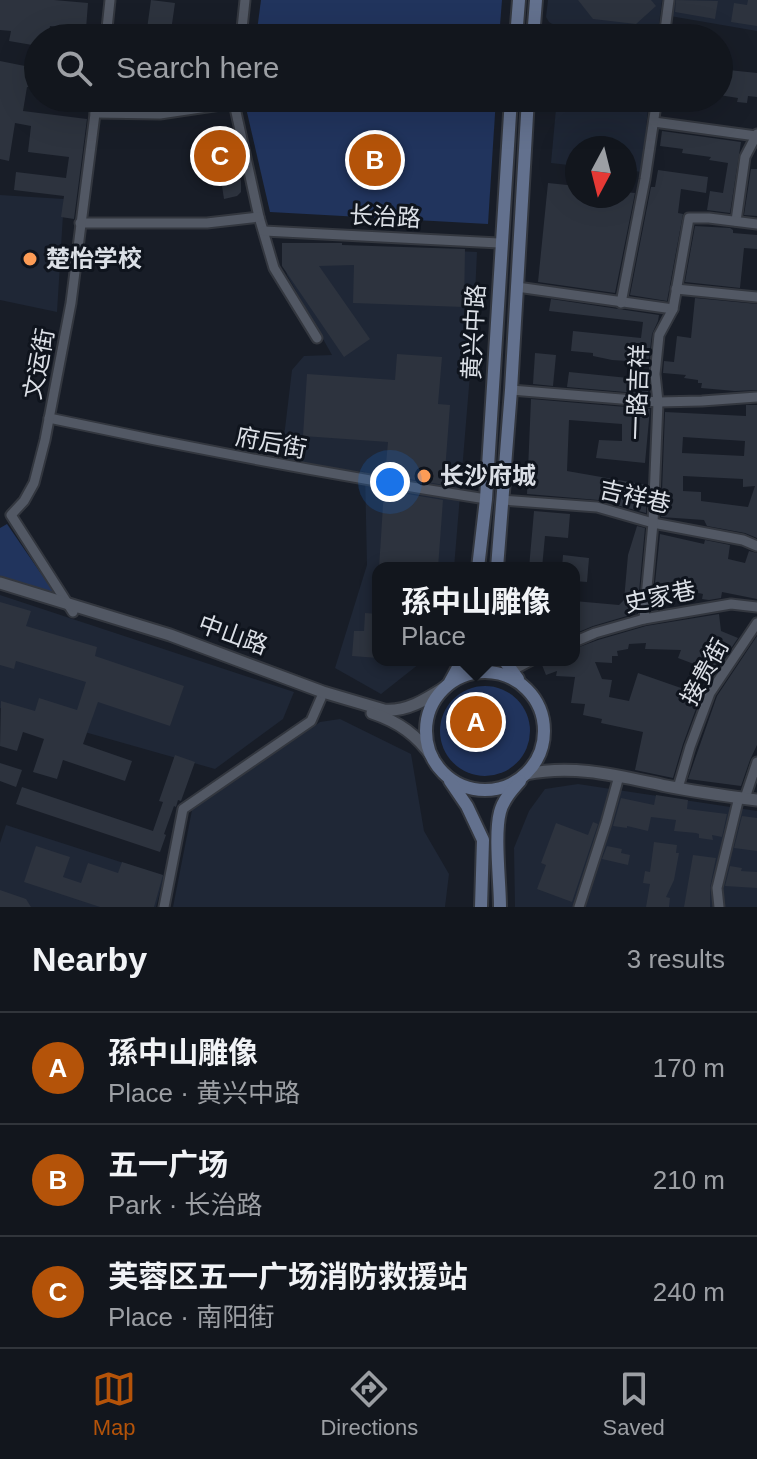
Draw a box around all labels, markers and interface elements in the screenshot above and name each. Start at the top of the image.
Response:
search box [24,24,733,112]
icon: search [52,46,96,90]
text: Search here [116,51,279,84]
pin: C [194,126,246,186]
pin: B [349,130,401,190]
north arrow [565,136,637,208]
street label: 长治路 [348,201,422,232]
place label: 楚怡学校 [46,245,142,272]
marker: 楚怡学校 [21,250,39,268]
street label: 黄兴中路 [458,283,489,381]
street label: 文运街 [18,326,59,402]
street label: 一路吉祥 [622,344,653,440]
street label: 府后街 [233,422,309,463]
your location [370,462,410,502]
place label: 长沙府城 [440,462,536,489]
marker: 长沙府城 [415,467,433,485]
street label: 吉祥巷 [597,475,673,518]
popup [372,562,580,666]
street label: 史家巷 [622,576,698,617]
text: 孫中山雕像 [401,585,551,618]
street label: 中山路 [195,610,272,660]
text: Place [401,621,466,651]
street label: 接贵街 [675,634,734,710]
pin: A [450,692,502,752]
text: Nearby [32,940,147,978]
text: 3 results [627,944,725,974]
text: 孫中山雕像 [108,1036,258,1069]
text: A [49,1053,67,1083]
text: 170 m [653,1053,725,1083]
text: Place · 黄兴中路 [108,1078,300,1108]
text: 五一广场 [108,1148,228,1181]
text: B [49,1165,67,1195]
text: 210 m [653,1165,725,1195]
text: Park · 长治路 [108,1190,263,1220]
text: 芙蓉区五一广场消防救援站 [108,1260,468,1293]
text: C [49,1277,67,1307]
text: 240 m [653,1277,725,1307]
text: Place · 南阳街 [108,1302,274,1332]
tab: Map [92,1367,136,1441]
tab: Directions [320,1367,418,1441]
tab: Saved [602,1367,665,1441]

